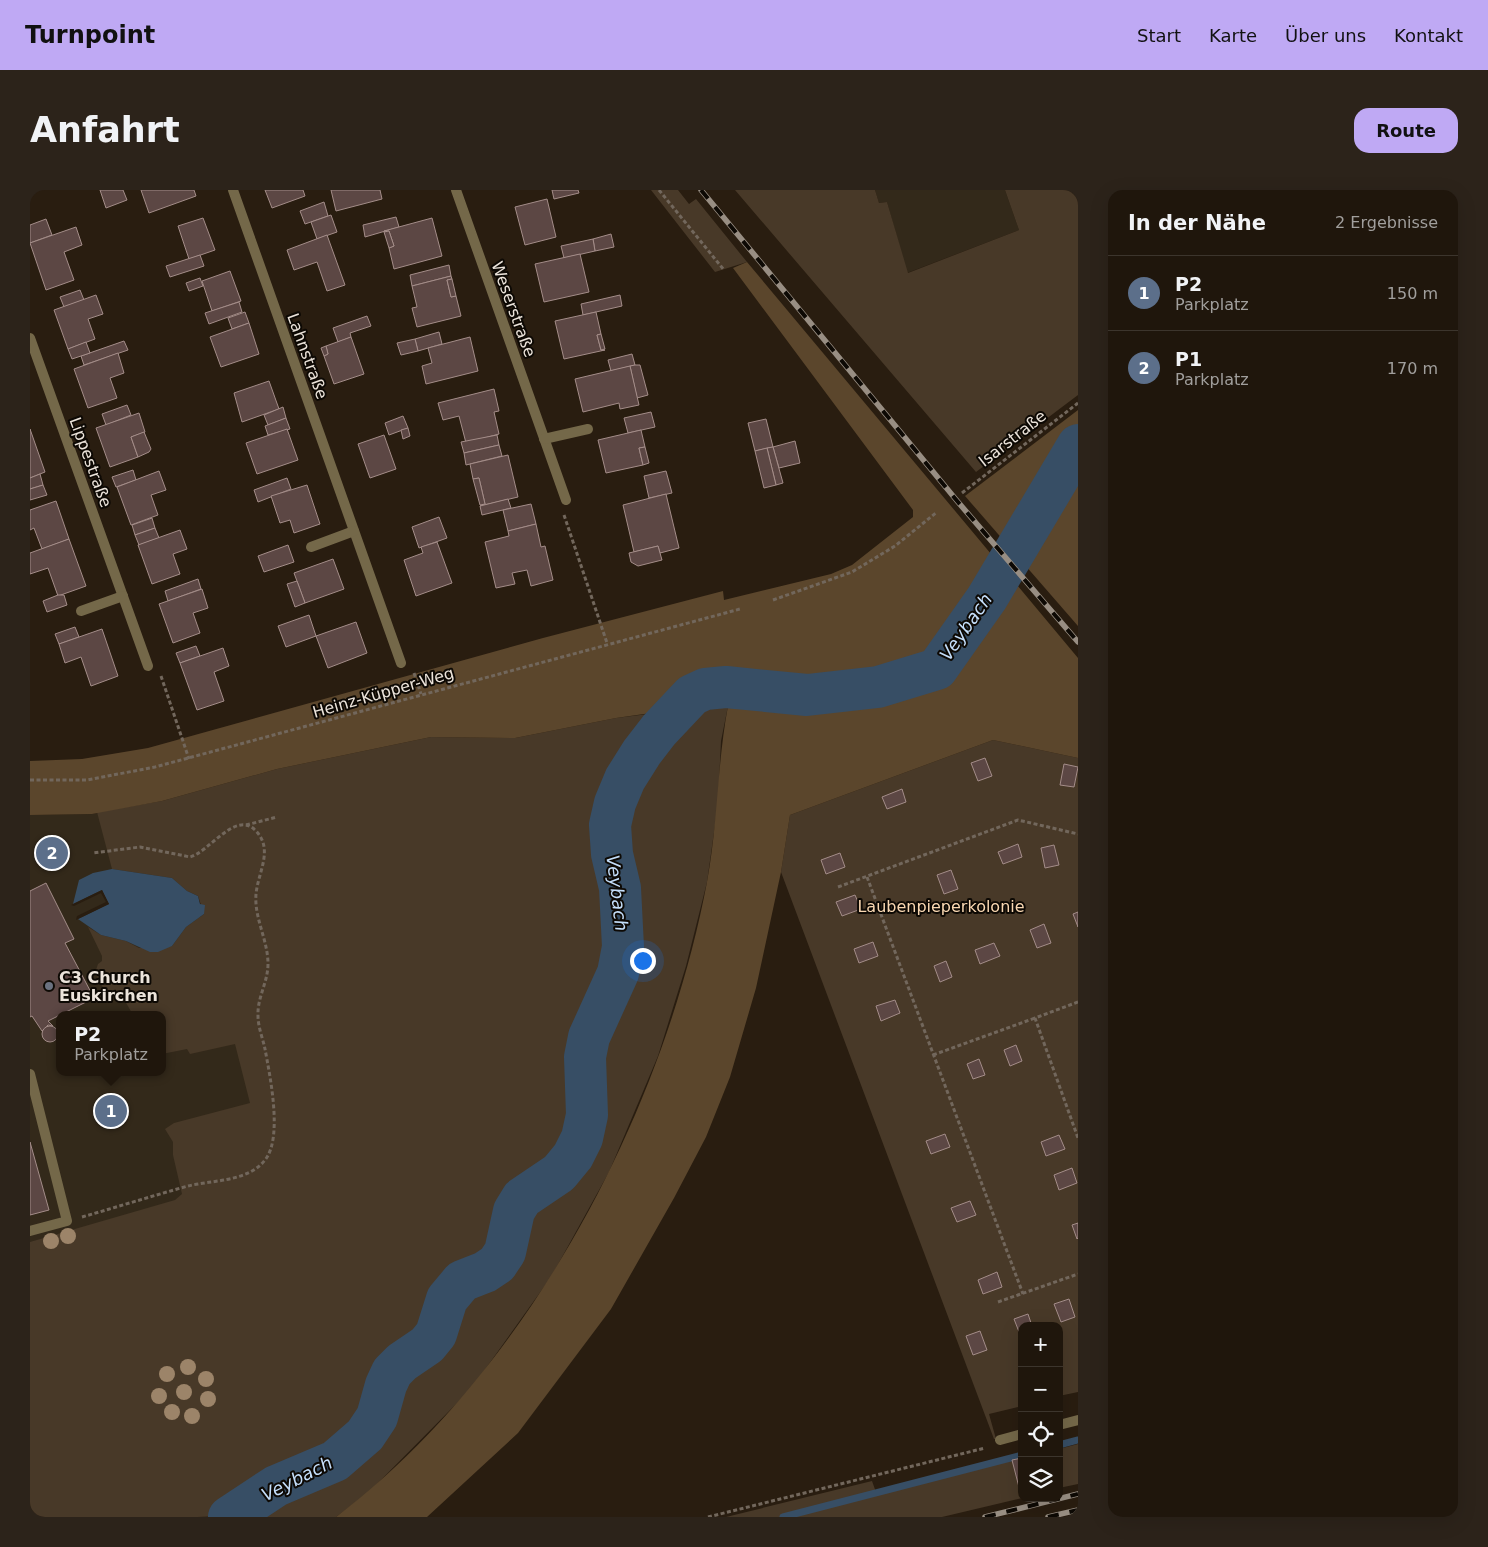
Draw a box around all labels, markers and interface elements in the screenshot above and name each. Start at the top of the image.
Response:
text: Turnpoint [25,21,155,49]
text: Start [1137,25,1181,46]
text: Karte [1209,25,1257,46]
text: Über uns [1285,25,1366,46]
text: Kontakt [1394,25,1463,46]
button: Route [1354,108,1458,153]
text: Anfahrt [30,110,180,150]
text: In der Nähe [1128,211,1266,235]
text: 2 Ergebnisse [1335,213,1438,232]
street label: Weserstraße [487,259,540,360]
text: P2 [1175,273,1202,295]
text: 1 [1138,284,1150,303]
text: 150 m [1387,284,1438,303]
text: Parkplatz [1175,295,1249,314]
street label: Lahnstraße [283,311,332,402]
text: P1 [1175,348,1202,370]
text: 2 [1138,359,1150,378]
text: 170 m [1387,359,1438,378]
text: Parkplatz [1175,370,1249,389]
street label: Isarstraße [975,406,1050,471]
street label: Lippestraße [65,415,116,510]
water label: Veybach [935,589,996,664]
street label: Heinz-Küpper-Weg [310,663,456,722]
pin: 2 [36,834,68,872]
water label: Veybach [602,854,633,932]
park label: Laubenpieperkolonie [857,897,1025,916]
your location [630,948,656,974]
place label: C3 Church Euskirchen [59,968,158,1005]
marker: C3 Church Euskirchen [43,980,55,992]
popup [56,1011,166,1076]
text: P2 [74,1023,101,1045]
text: Parkplatz [74,1045,148,1064]
pin: 1 [95,1092,127,1130]
map controls [1018,1322,1063,1502]
button: + [1018,1322,1063,1367]
button: − [1018,1367,1063,1412]
button: locate [1018,1412,1063,1457]
water label: Veybach [258,1452,336,1505]
button: layers [1018,1457,1063,1502]

